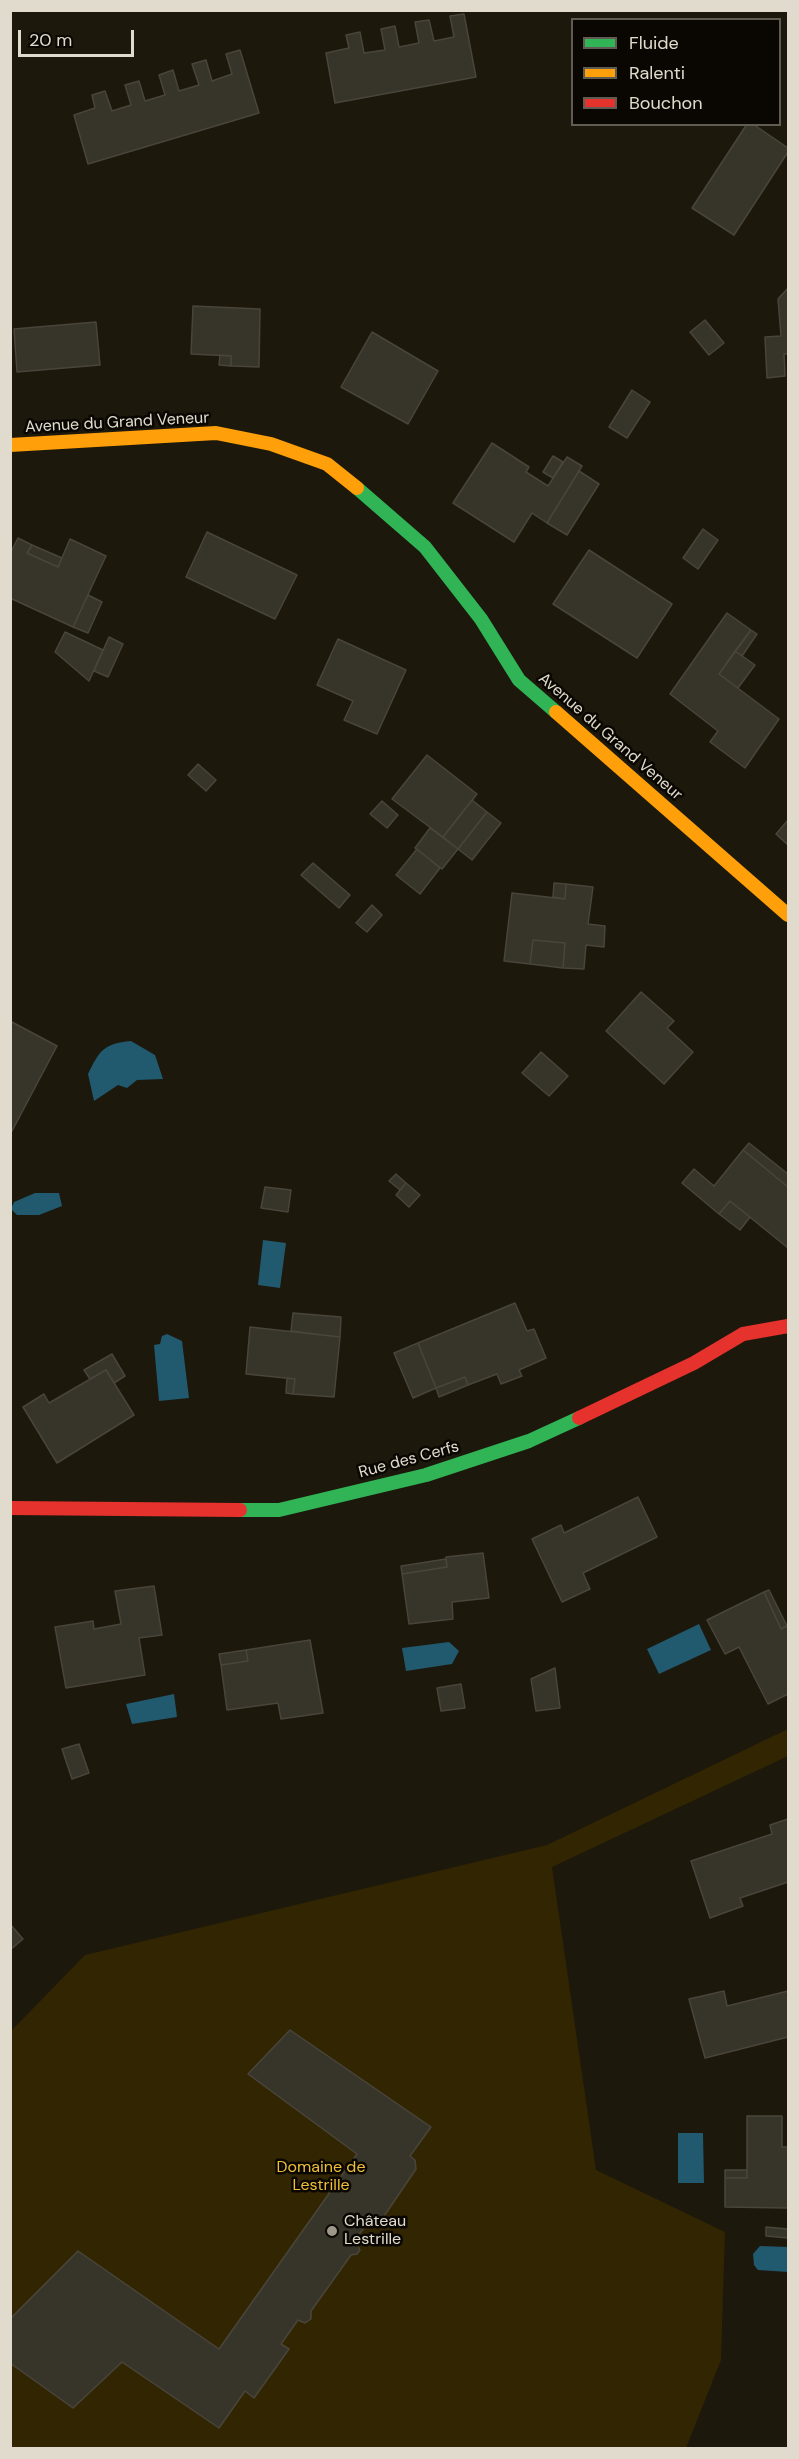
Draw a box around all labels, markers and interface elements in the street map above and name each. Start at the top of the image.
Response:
scale bar [21,18,136,56]
legend [571,18,781,126]
text: 20 m [29,28,72,52]
text: Fluide [629,31,679,55]
text: Ralenti [629,61,685,85]
text: Bouchon [629,91,703,115]
street label: Avenue du Grand Veneur [24,409,210,437]
street label: Avenue du Grand Veneur [534,669,686,805]
street label: Rue des Cerfs [357,1437,461,1483]
park label: Domaine de Lestrille [277,2158,365,2196]
place label: Château Lestrille [344,2212,406,2250]
marker: Château Lestrille [325,2224,339,2238]

